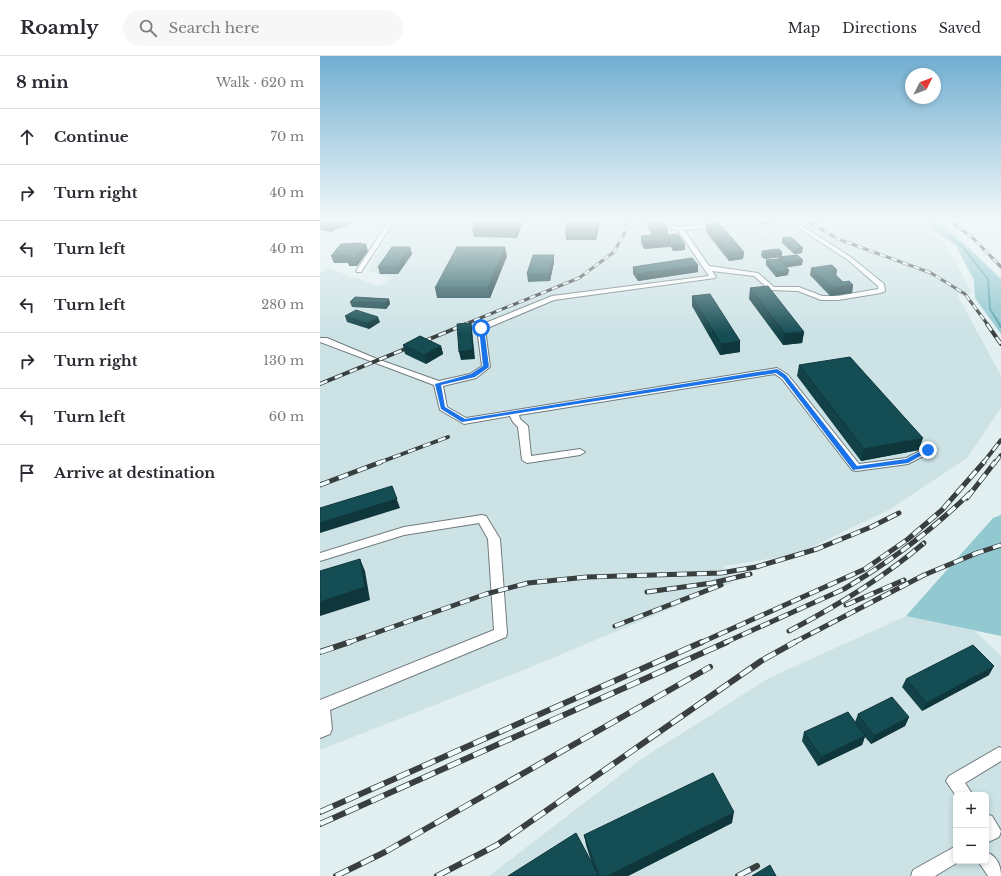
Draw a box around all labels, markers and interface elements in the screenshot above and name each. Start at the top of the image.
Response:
search box [123,10,403,46]
text: Roamly [20,16,99,39]
icon: search [137,17,159,39]
text: Search here [169,18,259,37]
text: Map [788,19,820,37]
text: Directions [842,19,917,37]
text: Saved [939,19,981,37]
north arrow [905,68,941,104]
text: 8 min [16,72,69,93]
text: Walk · 620 m [216,74,304,91]
icon: ahead [16,126,38,148]
text: Continue [54,127,129,146]
text: 70 m [271,128,304,145]
icon: right [16,182,38,204]
text: Turn right [54,183,137,202]
text: 40 m [269,184,304,201]
icon: left [16,238,38,260]
text: Turn left [54,239,125,258]
text: 40 m [269,240,304,257]
icon: left [16,294,38,316]
text: Turn left [54,295,125,314]
text: 280 m [261,296,304,313]
route start [472,319,490,337]
icon: right [16,350,38,372]
text: Turn right [54,351,137,370]
text: 130 m [263,352,304,369]
icon: left [16,406,38,428]
text: Turn left [54,407,125,426]
text: 60 m [269,408,304,425]
route end [919,441,937,459]
icon: arrive [16,462,38,484]
text: Arrive at destination [54,463,215,482]
map controls [953,792,989,864]
button: + [953,792,989,828]
button: − [953,828,989,864]

